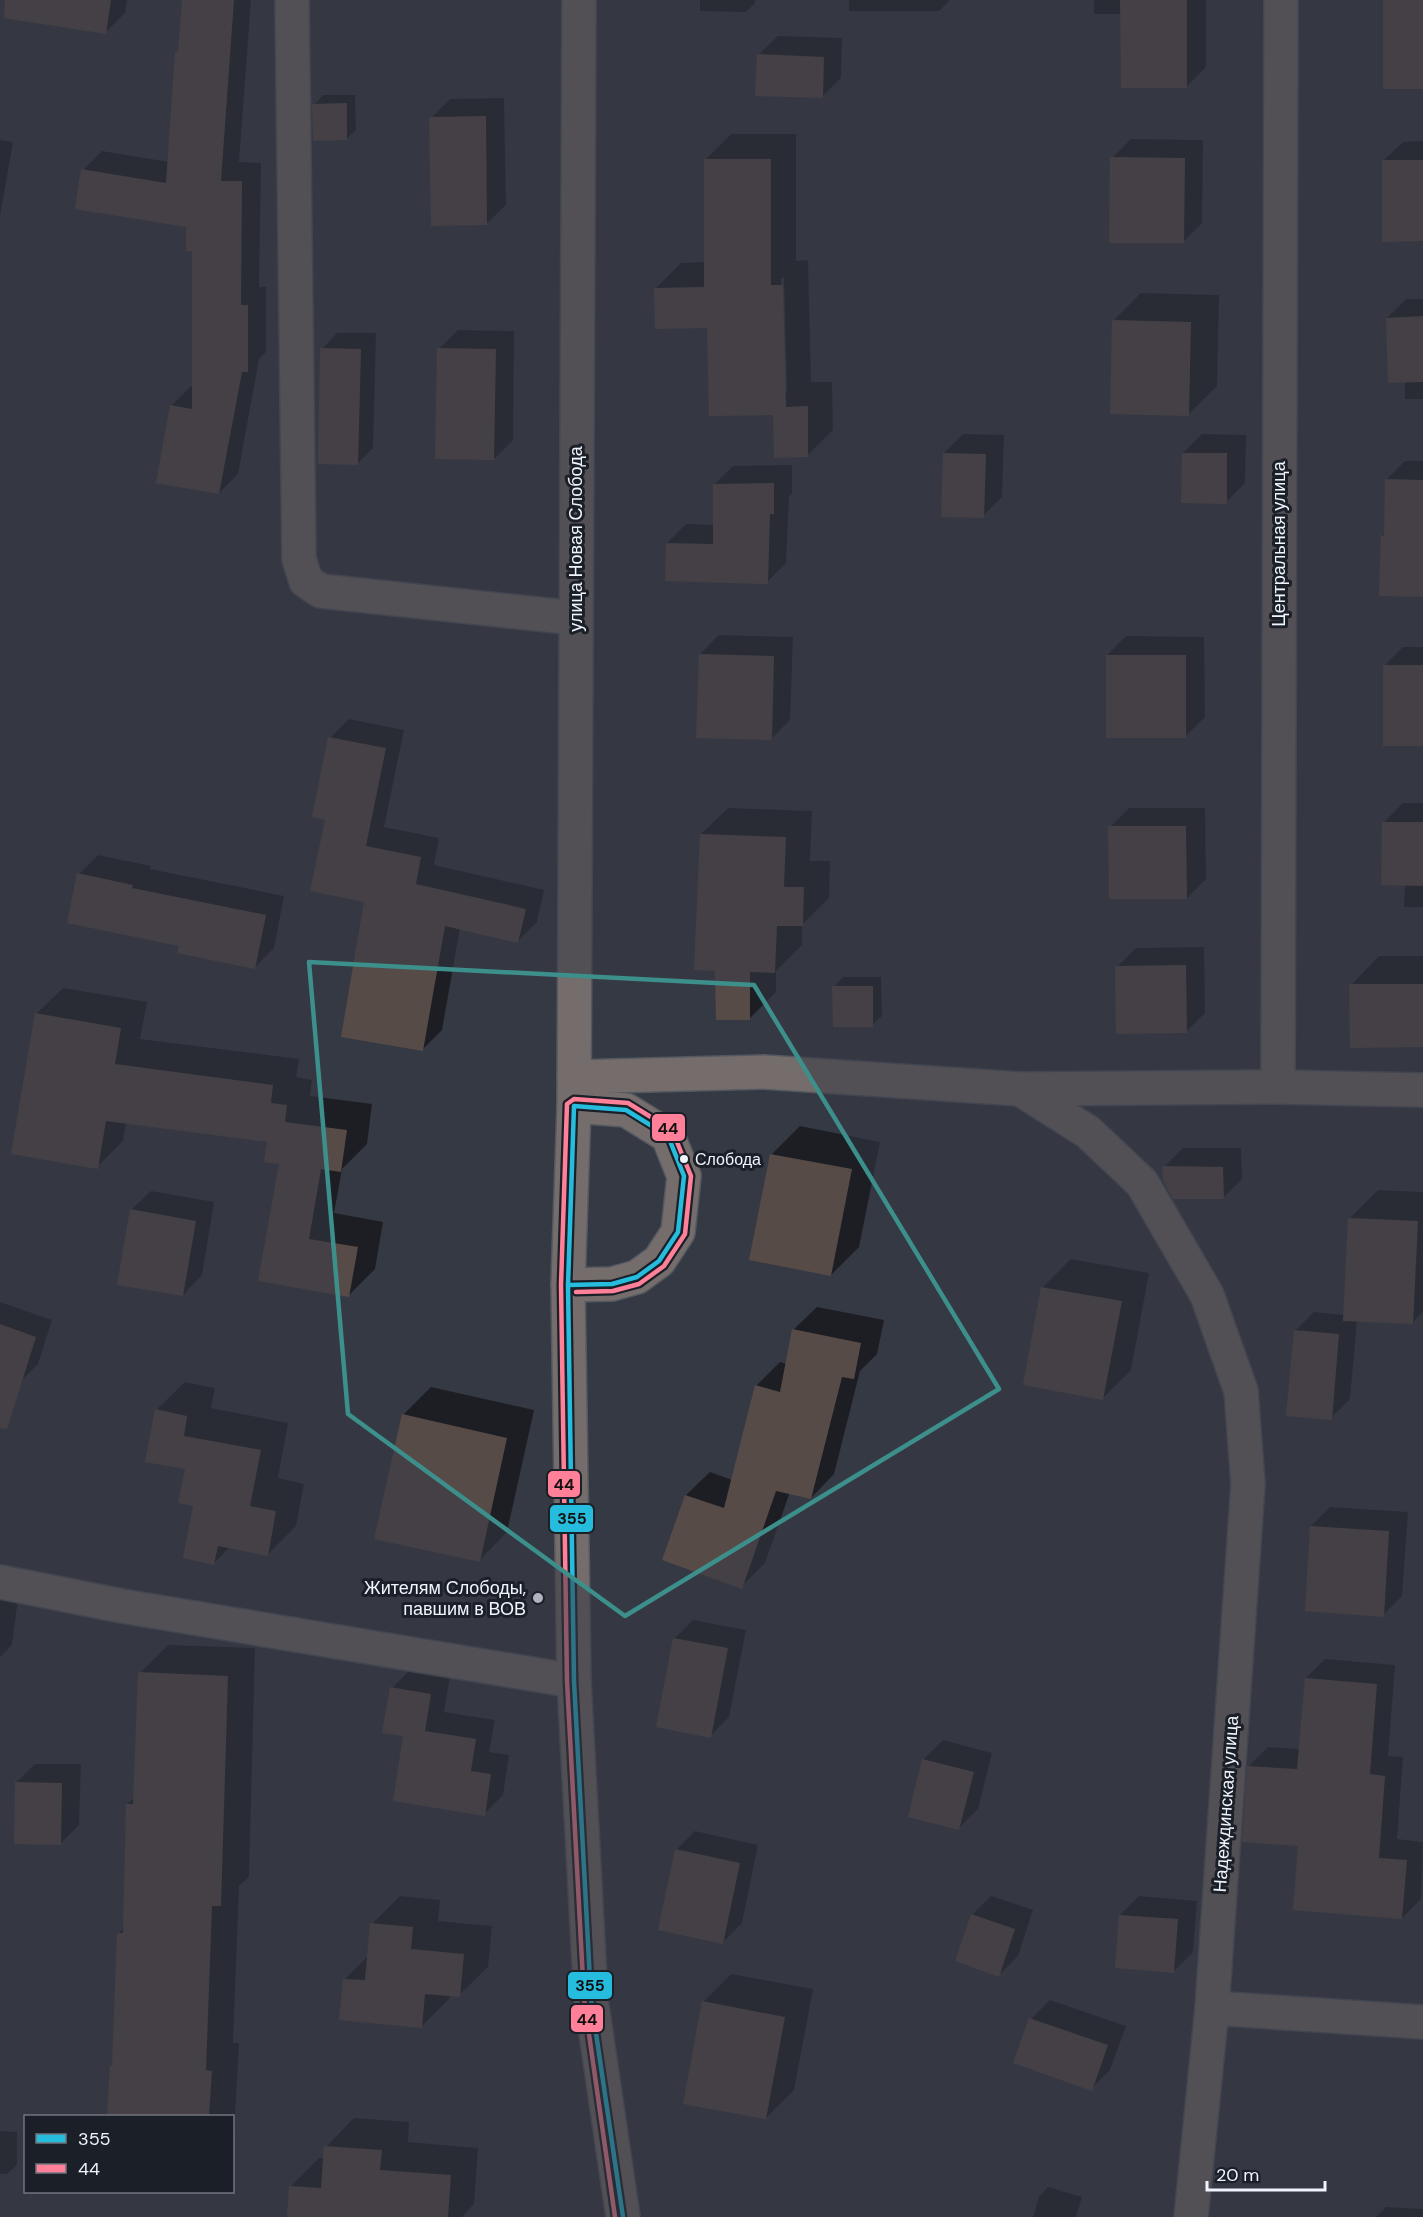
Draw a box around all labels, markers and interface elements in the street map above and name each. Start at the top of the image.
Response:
street label: улица Новая Слобода [564,445,588,632]
street label: Центральная улица [1267,460,1291,627]
line badge: 44 [651,1113,686,1142]
text: 44 [658,1118,678,1139]
place label: Слобода [695,1149,761,1170]
marker: Слобода [678,1153,690,1165]
line badge: 44 [547,1470,581,1498]
text: 44 [554,1474,574,1495]
line badge: 355 [549,1504,594,1533]
text: 355 [557,1508,587,1529]
place label: Жителям Слободы, павшим в ВОВ [364,1576,526,1621]
marker: Жителям Слободы, павшим в ВОВ [531,1591,545,1605]
street label: Надеждинская улица [1208,1714,1244,1893]
line badge: 355 [567,1971,613,2000]
text: 355 [575,1975,605,1996]
line badge: 44 [570,2004,604,2033]
text: 44 [577,2009,597,2030]
legend [24,2115,234,2193]
text: 355 [78,2127,111,2151]
scale bar [1207,2154,1326,2192]
text: 44 [78,2157,100,2181]
text: 20 m [1216,2163,1259,2187]

